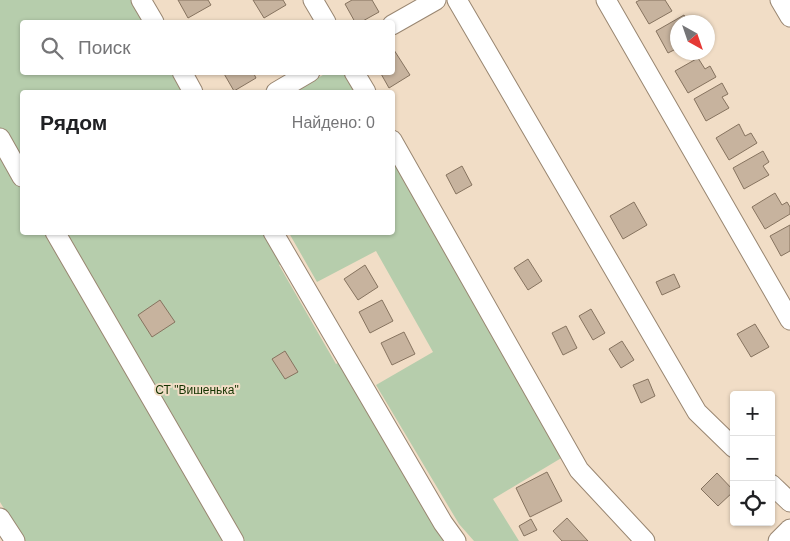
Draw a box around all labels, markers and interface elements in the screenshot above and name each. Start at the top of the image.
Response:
north arrow [670,15,715,60]
search box [20,20,395,75]
icon: search [38,34,66,62]
text: Поиск [78,37,131,58]
text: Рядом [40,111,107,134]
text: Найдено: 0 [292,114,375,131]
park label: СТ "Вишенька" [155,383,239,397]
map controls [730,391,775,526]
button: + [730,391,775,436]
button: − [730,436,775,481]
button: locate [730,481,775,526]

